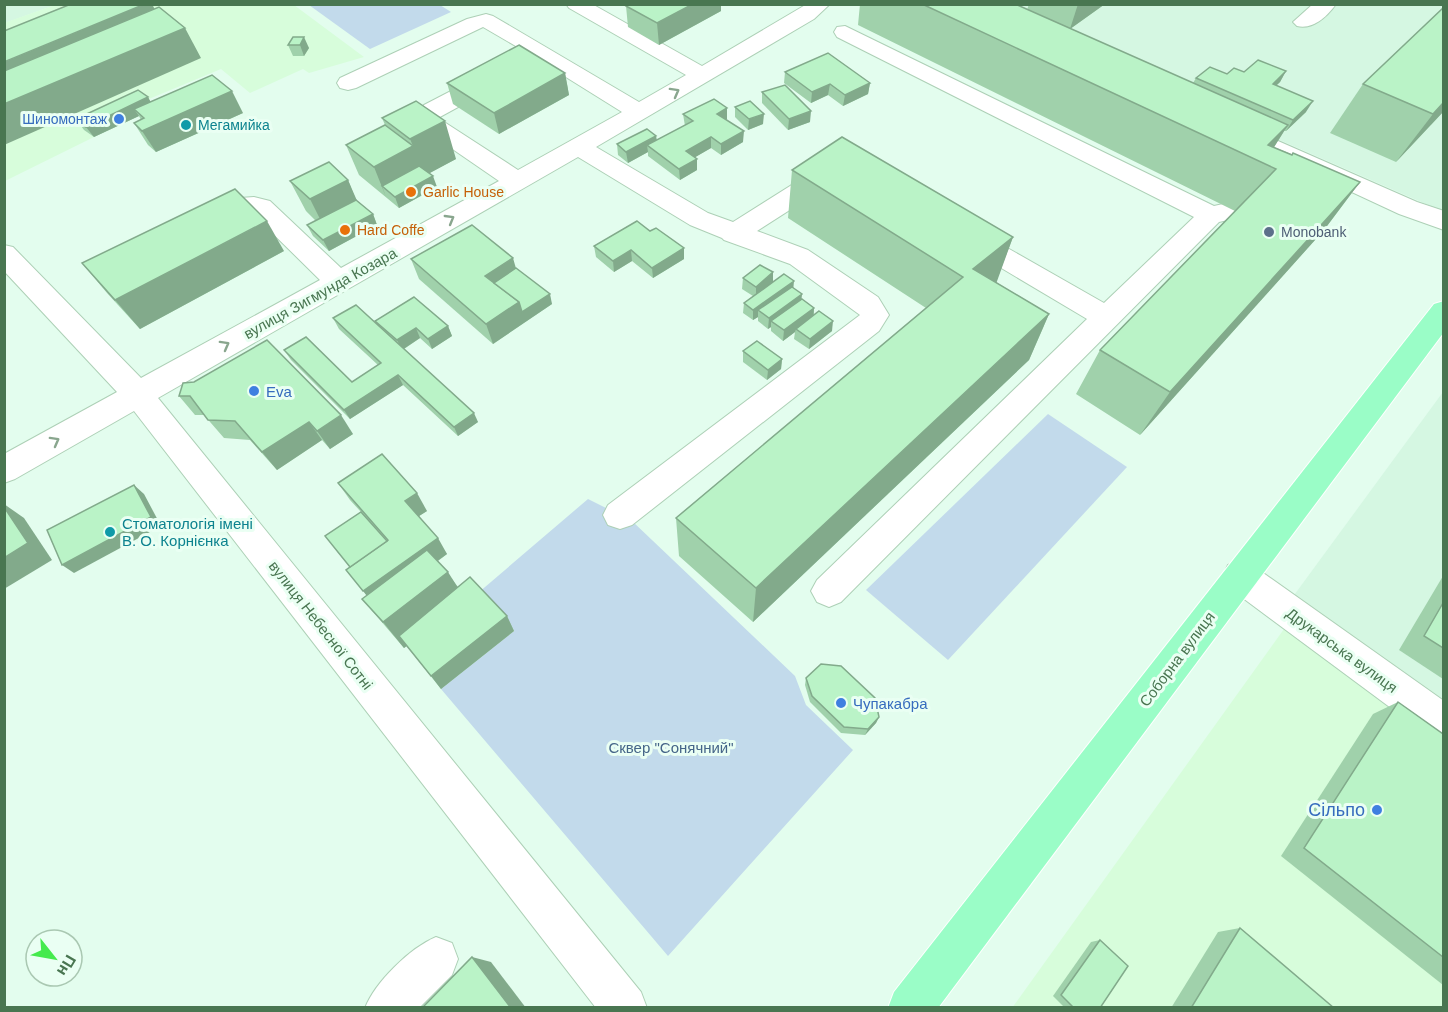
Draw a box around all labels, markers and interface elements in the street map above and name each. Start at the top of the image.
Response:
one-way arrow [668,87,679,99]
place label: Шиномонтаж [22,111,108,127]
marker: Шиномонтаж [112,112,126,126]
place label: Мегамийка [198,117,270,133]
marker: Мегамийка [179,118,193,132]
place label: Garlic House [423,184,504,200]
marker: Garlic House [404,185,418,199]
one-way arrow [444,215,455,226]
place label: Hard Coffe [357,222,425,238]
marker: Hard Coffe [338,223,352,237]
place label: Monobank [1281,224,1347,240]
marker: Monobank [1262,225,1276,239]
street label: вулиця Зигмунда Козара [241,244,400,342]
one-way arrow [219,341,230,353]
place label: Eva [266,383,293,400]
marker: Eva [247,384,261,398]
one-way arrow [49,437,60,448]
place label: Стоматологія імені В. О. Корнієнка [122,515,253,549]
marker: Стоматологія імені В. О. Корнієнка [103,525,117,539]
street label: вулиця Небесної Сотні [266,557,376,693]
street label: Друкарська вулиця [1283,604,1401,696]
street label: Соборна вулиця [1136,608,1218,710]
place label: Чупакабра [853,695,928,712]
marker: Чупакабра [834,696,848,710]
park label: Сквер "Сонячний" [608,739,734,756]
place label: Сільпо [1308,800,1365,820]
marker: Сільпо [1370,803,1384,817]
north arrow [24,928,84,988]
text: Пн [54,952,79,979]

